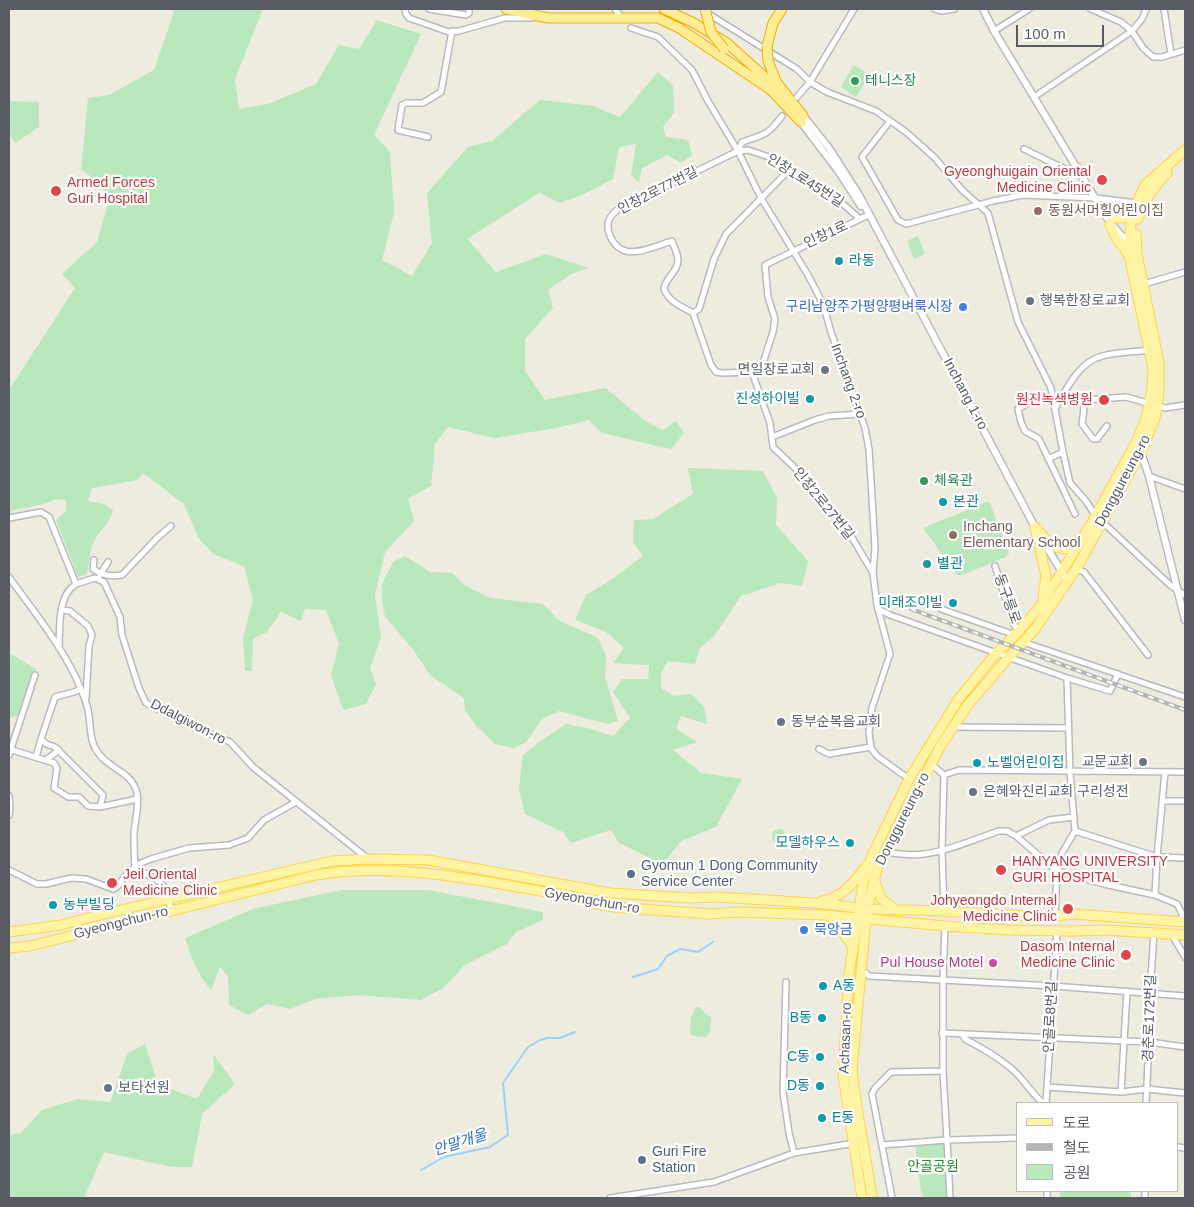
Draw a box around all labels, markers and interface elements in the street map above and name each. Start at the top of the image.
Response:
scale bar [1019,15,1106,47]
text: 100 m [1024,25,1066,42]
place label: 테니스장 [865,73,917,89]
marker: 테니스장 [849,75,861,87]
street label: 인창1로45번길 [763,151,847,211]
street label: 인창2로77번길 [615,164,701,218]
place label: Gyeonghuigain Oriental Medicine Clinic [944,164,1091,196]
marker: Gyeonghuigain Oriental Medicine Clinic [1095,173,1109,187]
place label: Armed Forces Guri Hospital [67,175,155,208]
marker: Armed Forces Guri Hospital [49,184,63,198]
place label: 동원서머힐어린이집 [1048,203,1164,219]
marker: 동원서머힐어린이집 [1032,205,1044,217]
street label: 인창1로 [801,218,851,252]
place label: 라동 [849,253,875,269]
marker: 라동 [833,255,845,267]
place label: 행복한장로교회 [1040,293,1130,309]
marker: 행복한장로교회 [1024,295,1036,307]
place label: 구리남양주가평양평벼룩시장 [786,299,953,315]
marker: 구리남양주가평양평벼룩시장 [957,301,969,313]
street label: Inchang 2-ro [827,341,869,421]
street label: Inchang 1-ro [939,355,991,433]
place label: 면일장로교회 [738,362,815,378]
marker: 면일장로교회 [819,364,831,376]
place label: 진성하이빌 [736,391,800,407]
place label: 원진녹색병원 [1016,392,1093,408]
marker: 진성하이빌 [804,393,816,405]
marker: 원진녹색병원 [1097,393,1111,407]
street label: Donggureung-ro [1092,432,1154,530]
street label: 인창2로27번길 [789,465,857,543]
place label: 체육관 [934,473,973,489]
marker: 체육관 [918,475,930,487]
place label: 본관 [953,494,979,510]
marker: 본관 [937,496,949,508]
place label: Inchang Elementary School [963,519,1081,552]
marker: Inchang Elementary School [947,529,959,541]
place label: 별관 [937,556,963,572]
marker: 별관 [921,558,933,570]
street label: 동구릉로 [990,572,1024,626]
place label: 미래조이빌 [879,595,943,611]
marker: 미래조이빌 [947,597,959,609]
street label: Ddalgiwon-ro [147,696,229,748]
place label: 동부순복음교회 [791,714,881,730]
marker: 동부순복음교회 [775,716,787,728]
place label: 교문교회 [1081,754,1133,770]
place label: 노벨어린이집 [987,755,1064,771]
marker: 교문교회 [1137,756,1149,768]
marker: 노벨어린이집 [971,757,983,769]
street label: Donggureung-ro [872,770,934,868]
place label: 은혜와진리교회 구리성전 [983,784,1129,800]
marker: 은혜와진리교회 구리성전 [967,786,979,798]
place label: 모델하우스 [776,835,840,851]
marker: 모델하우스 [844,837,856,849]
place label: HANYANG UNIVERSITY GURI HOSPITAL [1012,854,1168,886]
place label: Gyomun 1 Dong Community Service Center [641,858,818,890]
marker: HANYANG UNIVERSITY GURI HOSPITAL [994,863,1008,877]
place label: Jeil Oriental Medicine Clinic [123,867,217,900]
marker: Gyomun 1 Dong Community Service Center [625,868,637,880]
marker: Jeil Oriental Medicine Clinic [105,876,119,890]
street label: Gyeongchun-ro [543,884,641,918]
place label: Johyeongdo Internal Medicine Clinic [930,893,1057,926]
place label: 농부빌딩 [63,897,115,913]
marker: 농부빌딩 [47,899,59,911]
marker: Johyeongdo Internal Medicine Clinic [1061,902,1075,916]
street label: Gyeongchun-ro [72,903,170,943]
place label: 묵앙금 [814,922,853,938]
marker: 묵앙금 [798,924,810,936]
place label: Dasom Internal Medicine Clinic [1020,939,1115,972]
marker: Dasom Internal Medicine Clinic [1119,948,1133,962]
place label: Pul House Motel [880,955,983,971]
marker: Pul House Motel [987,957,999,969]
street label: 경춘로172번길 [1140,974,1160,1062]
place label: A동 [833,978,855,994]
marker: A동 [817,980,829,992]
street label: 안골로8번길 [1041,981,1061,1053]
street label: Achasan-ro [836,1002,856,1074]
place label: B동 [790,1010,812,1026]
marker: B동 [816,1012,828,1024]
place label: C동 [787,1049,810,1065]
marker: C동 [814,1051,826,1063]
place label: D동 [787,1078,810,1094]
place label: 보타선원 [118,1080,170,1096]
marker: D동 [814,1080,826,1092]
marker: 보타선원 [102,1082,114,1094]
legend [1016,1102,1179,1192]
place label: E동 [832,1110,854,1126]
marker: E동 [816,1112,828,1124]
text: 도로 [1063,1114,1091,1131]
water label: 안말개울 [431,1126,489,1160]
text: 철도 [1063,1139,1091,1156]
place label: Guri Fire Station [652,1144,706,1176]
marker: Guri Fire Station [636,1154,648,1166]
park label: 안골공원 [907,1159,959,1175]
text: 공원 [1063,1164,1091,1181]

